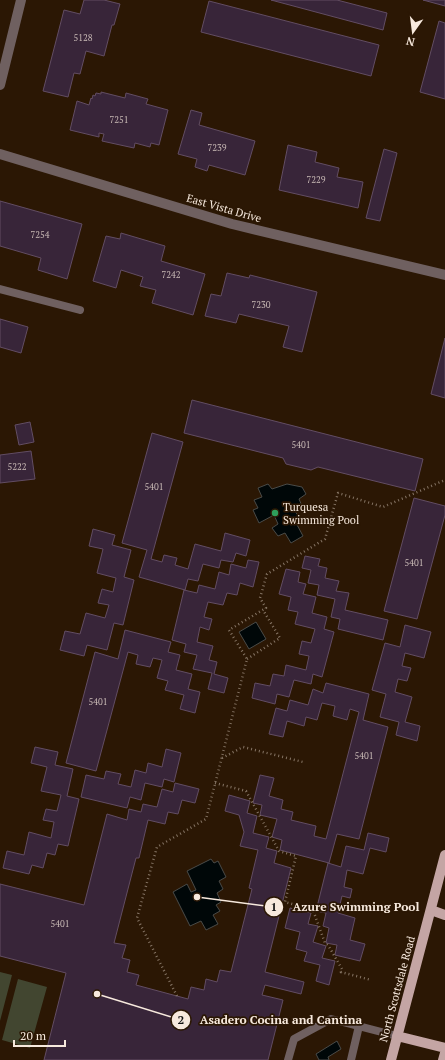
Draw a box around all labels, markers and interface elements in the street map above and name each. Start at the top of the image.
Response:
north arrow [393,12,433,52]
house number: 5128 [73,32,93,44]
text: N [404,34,416,50]
house number: 7251 [109,114,129,126]
house number: 7239 [207,142,227,154]
house number: 7229 [306,174,326,186]
street label: East Vista Drive [185,191,264,226]
house number: 7254 [30,229,50,241]
house number: 7242 [161,269,181,281]
house number: 7230 [251,299,271,311]
house number: 5401 [291,439,311,451]
house number: 5222 [7,461,27,473]
house number: 5401 [144,481,164,493]
place label: Turquesa Swimming Pool [283,500,359,527]
marker: Turquesa Swimming Pool [270,508,280,518]
house number: 5401 [404,557,424,569]
house number: 5401 [88,696,108,708]
house number: 5401 [354,750,374,762]
callout: Azure Swimming Pool [264,895,427,919]
text: 1 [271,899,277,914]
text: Azure Swimming Pool [293,899,419,914]
house number: 5401 [50,918,70,930]
street label: North Scottsdale Road [376,935,418,1043]
callout: Asadero Cocina and Cantina [171,1008,370,1032]
text: 2 [178,1012,185,1027]
text: Asadero Cocina and Cantina [200,1012,363,1027]
scale bar [14,1022,65,1048]
text: 20 m [20,1028,47,1043]

